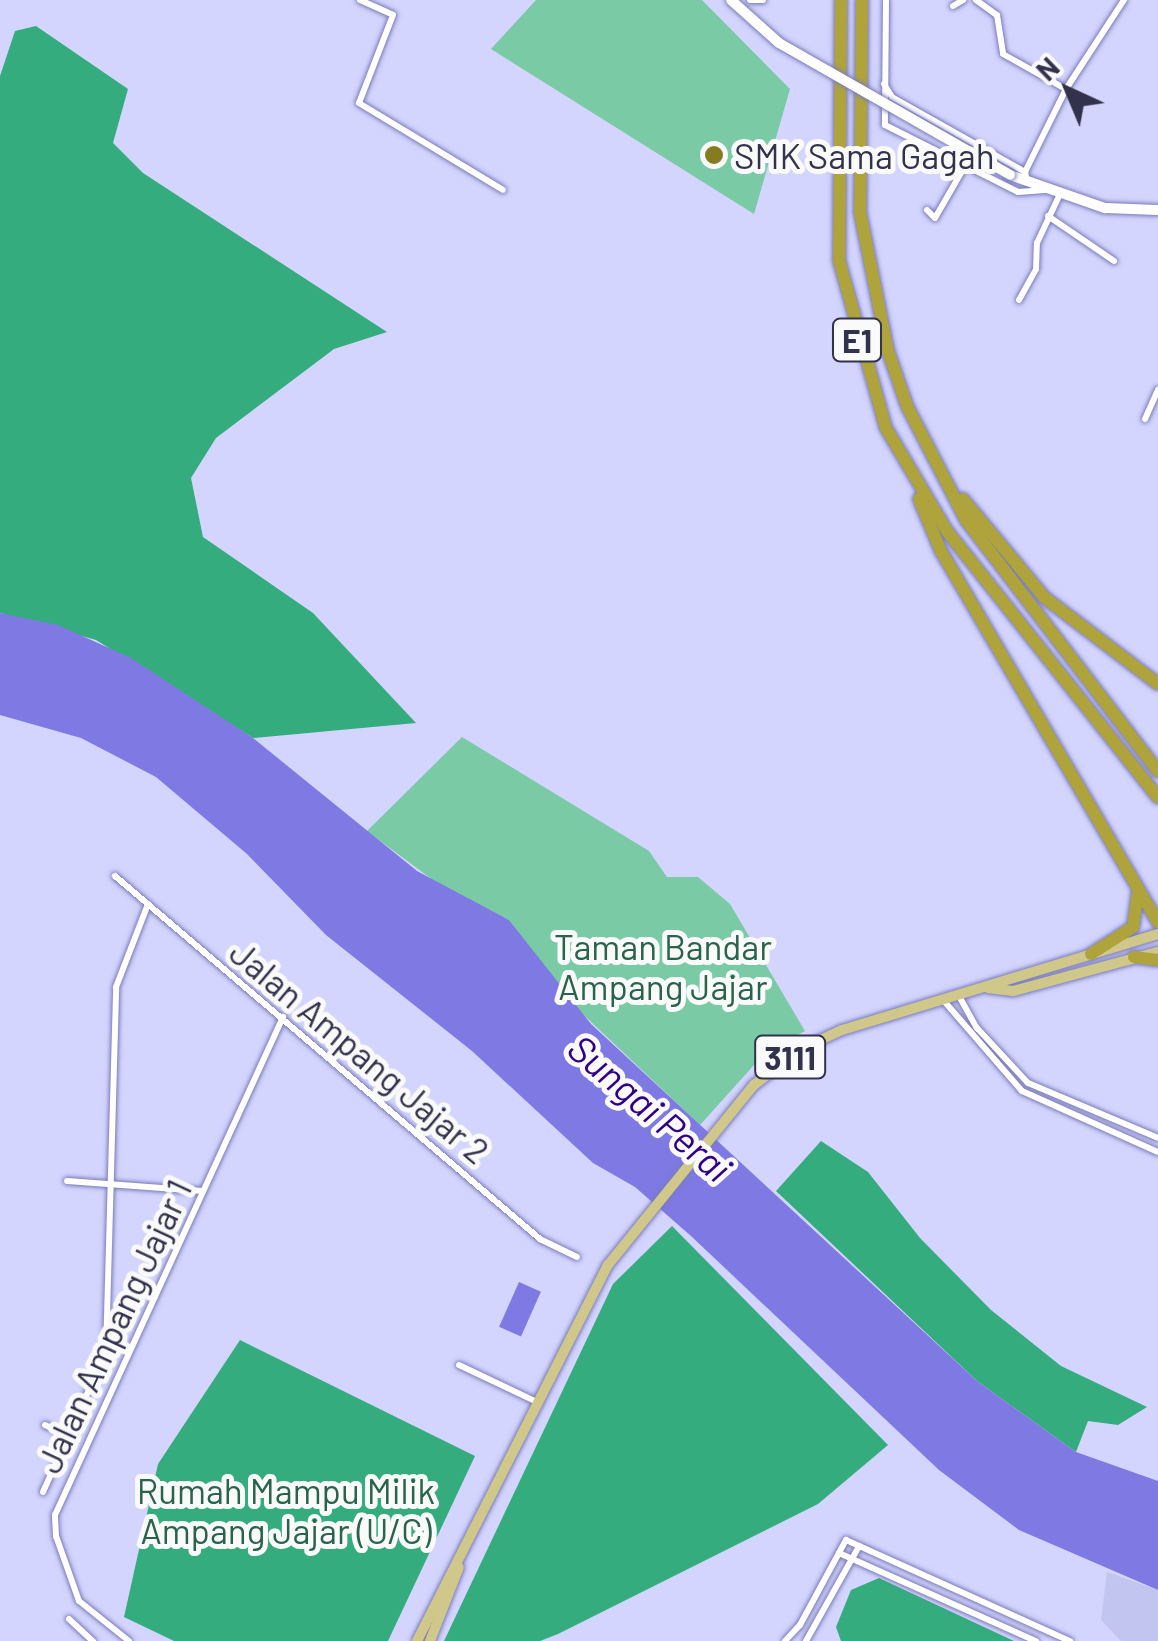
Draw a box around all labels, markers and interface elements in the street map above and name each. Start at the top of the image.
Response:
north arrow [1018,40,1118,140]
text: N [1029,50,1066,87]
place label: SMK Sama Gagah [734,134,995,176]
marker: SMK Sama Gagah [703,144,725,166]
road number: E1 [830,313,884,367]
park label: Taman Bandar Ampang Jajar [554,925,772,1007]
street label: Jalan Ampang Jajar 2 [222,930,498,1172]
water label: Sungai Perai [559,1025,741,1191]
road number: 3111 [752,1030,828,1084]
street label: Jalan Ampang Jajar 1 [27,1173,199,1479]
park label: Rumah Mampu Milik Ampang Jajar (U/C) [137,1469,435,1551]

